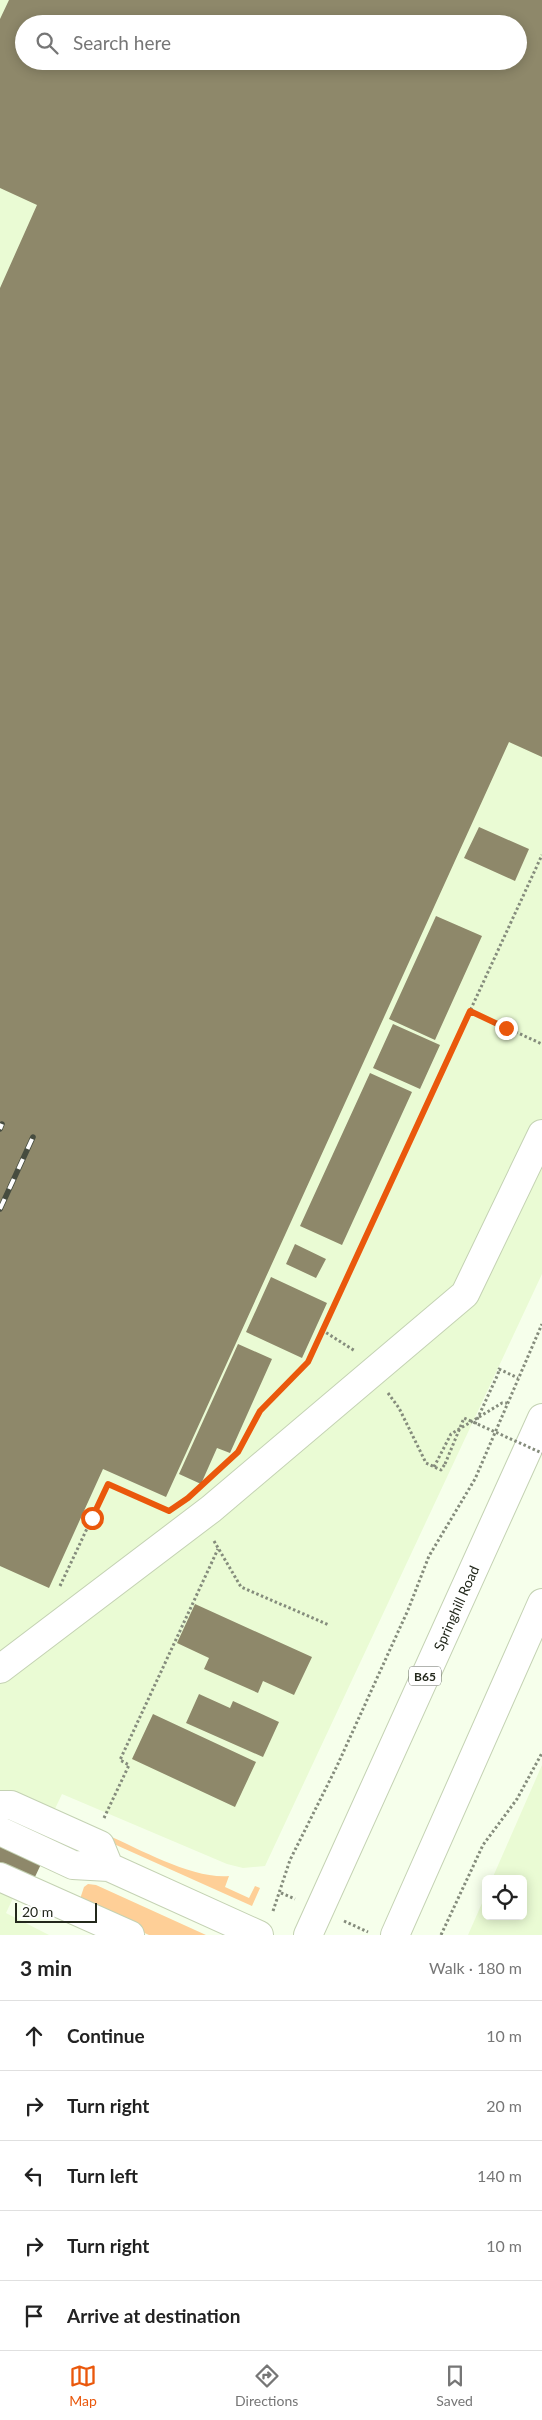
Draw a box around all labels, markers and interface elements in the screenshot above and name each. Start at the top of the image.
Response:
search box [15,15,527,70]
icon: search [33,29,61,57]
text: Search here [73,31,171,54]
route end [495,1017,518,1040]
route start [81,1507,104,1530]
street label: Springhill Road [430,1563,482,1653]
road number: B65 [409,1666,441,1685]
map controls [482,1875,527,1920]
button: locate [482,1875,527,1920]
scale bar [15,1900,98,1923]
text: 20 m [22,1903,53,1920]
text: 3 min [20,1955,72,1980]
text: Walk · 180 m [429,1958,522,1977]
icon: ahead [20,2022,48,2050]
text: Continue [67,2024,145,2047]
text: 10 m [486,2026,522,2045]
icon: right [20,2092,48,2120]
text: Turn right [67,2094,149,2117]
text: 20 m [486,2096,522,2115]
icon: left [20,2162,48,2190]
text: Turn left [67,2164,138,2187]
text: 140 m [477,2166,522,2185]
icon: right [20,2232,48,2260]
text: Turn right [67,2234,149,2257]
text: 10 m [486,2236,522,2255]
icon: arrive [20,2302,48,2330]
text: Arrive at destination [67,2304,240,2327]
tab: Map [69,2362,97,2409]
tab: Directions [235,2362,298,2409]
tab: Saved [436,2362,473,2409]

